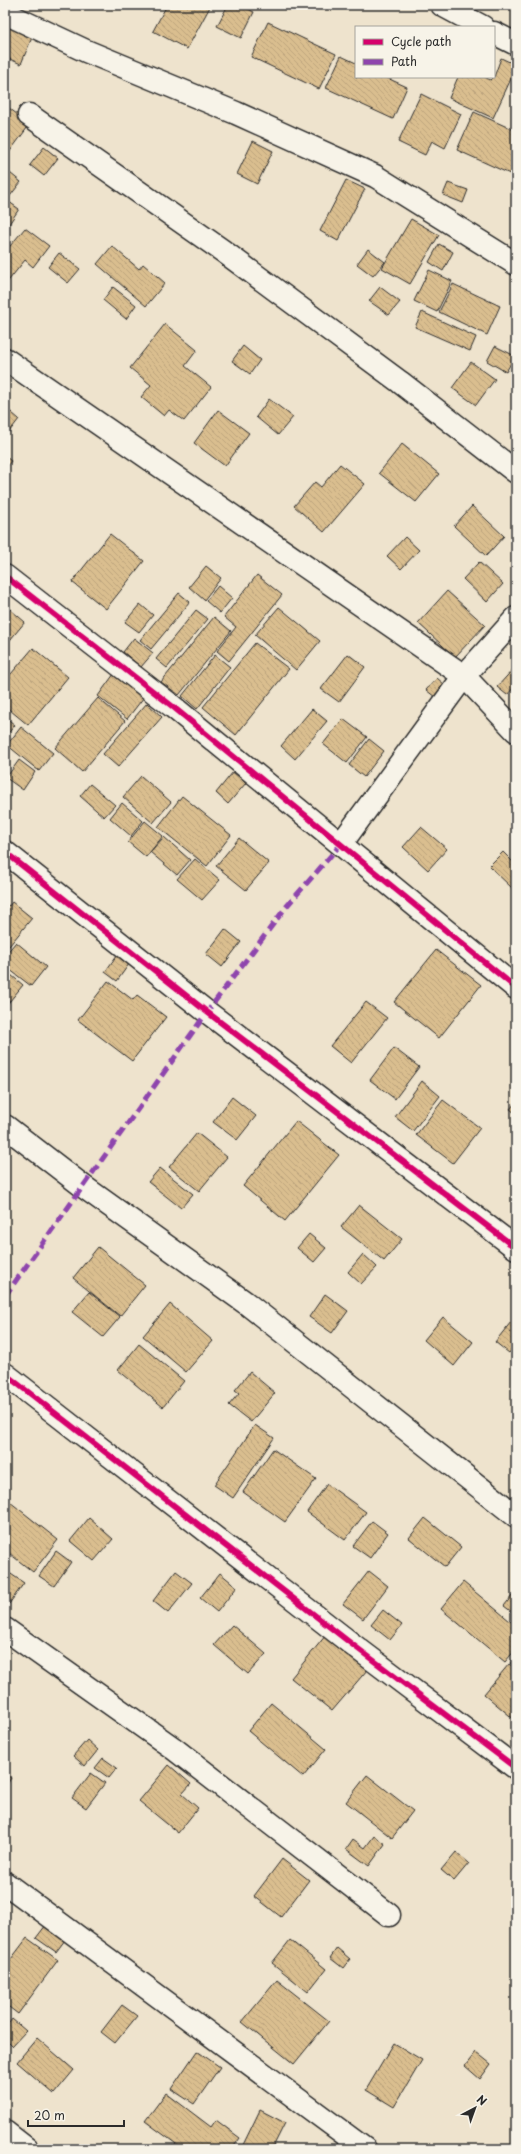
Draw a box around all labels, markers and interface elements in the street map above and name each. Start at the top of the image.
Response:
legend [355,26,495,78]
text: Cycle path [391,32,452,50]
text: Path [391,52,417,70]
north arrow [455,2088,495,2128]
text: N [473,2091,491,2110]
scale bar [28,2102,124,2128]
text: 20 m [34,2106,65,2124]

